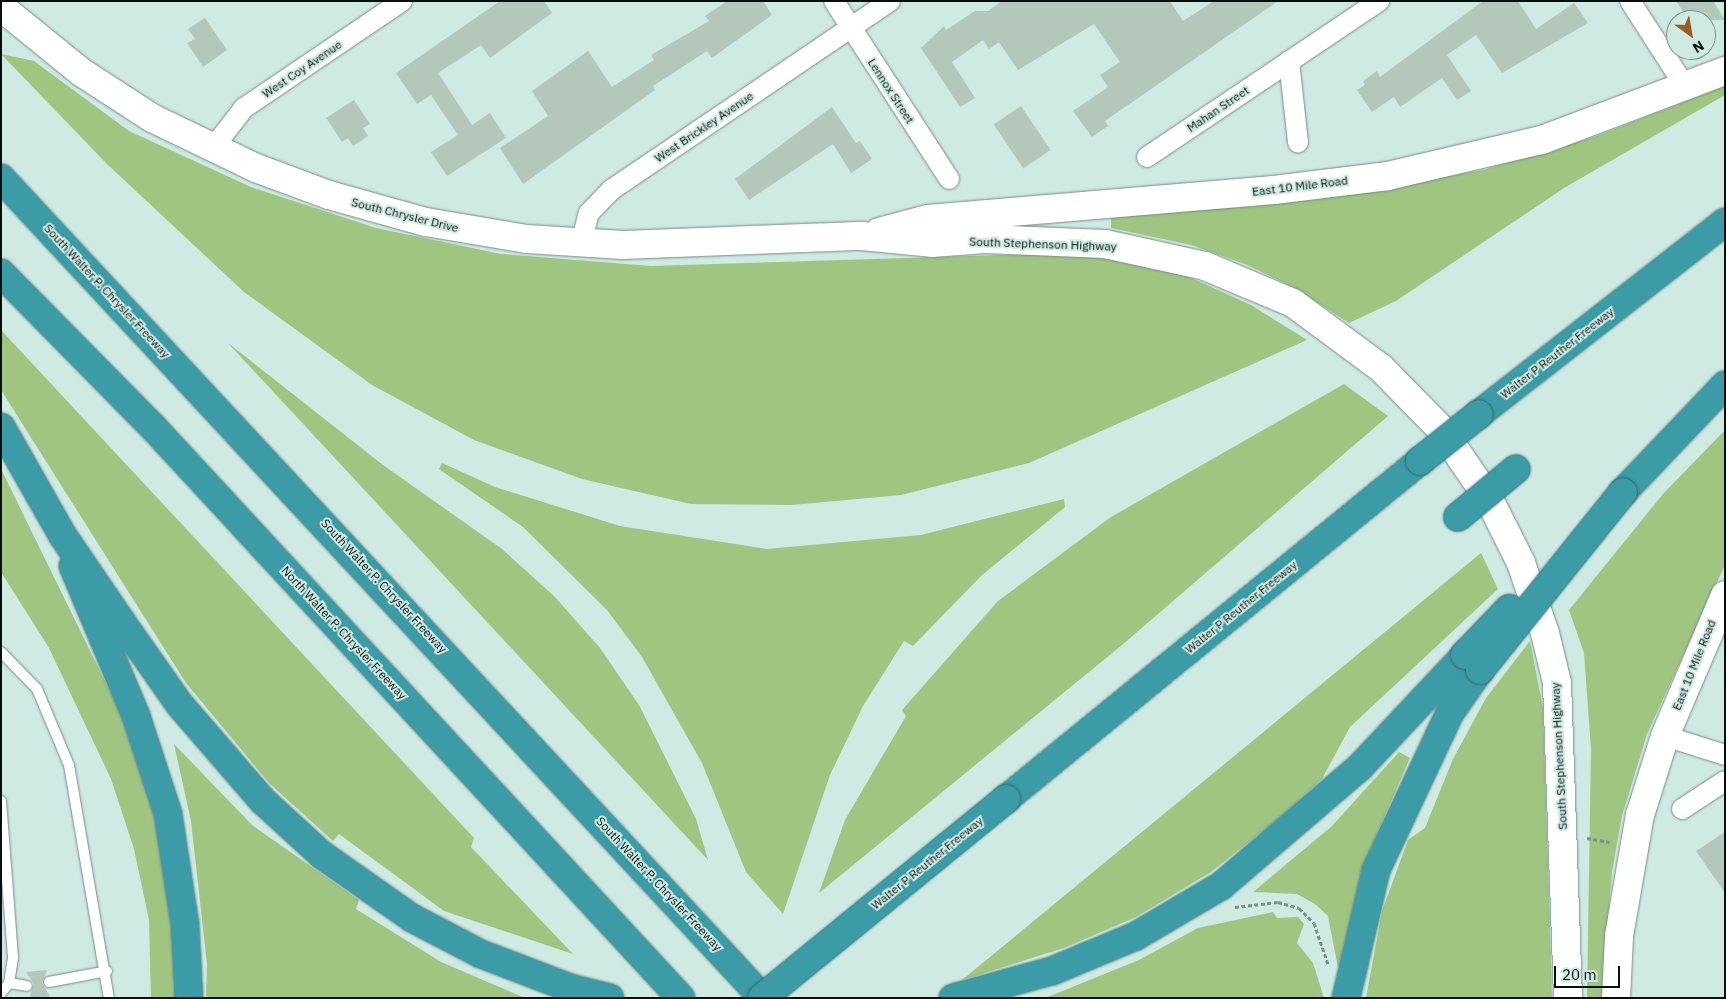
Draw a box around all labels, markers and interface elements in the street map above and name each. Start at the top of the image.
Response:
north arrow [1666,10,1716,60]
street label: West Coy Avenue [259,37,345,101]
text: N [1689,37,1707,57]
street label: Lennox Street [865,56,917,126]
street label: Mahan Street [1184,83,1252,135]
street label: West Brickley Avenue [652,89,756,165]
street label: East 10 Mile Road [1251,173,1349,199]
street label: South Chrysler Drive [350,195,460,235]
street label: South Walter P. Chrysler Freeway [41,221,173,361]
street label: South Stephenson Highway [969,234,1117,254]
street label: Walter P Reuther Freeway [1498,304,1616,402]
street label: South Walter P. Chrysler Freeway [318,516,450,656]
street label: Walter P Reuther Freeway [1182,558,1300,656]
street label: North Walter P. Chrysler Freeway [278,563,410,703]
street label: East 10 Mile Road [1669,618,1719,712]
street label: South Stephenson Highway [1548,682,1570,830]
street label: South Walter P. Chrysler Freeway [593,814,725,954]
street label: Walter P Reuther Freeway [868,814,986,912]
scale bar [1556,956,1622,988]
text: 20 m [1562,965,1597,984]

